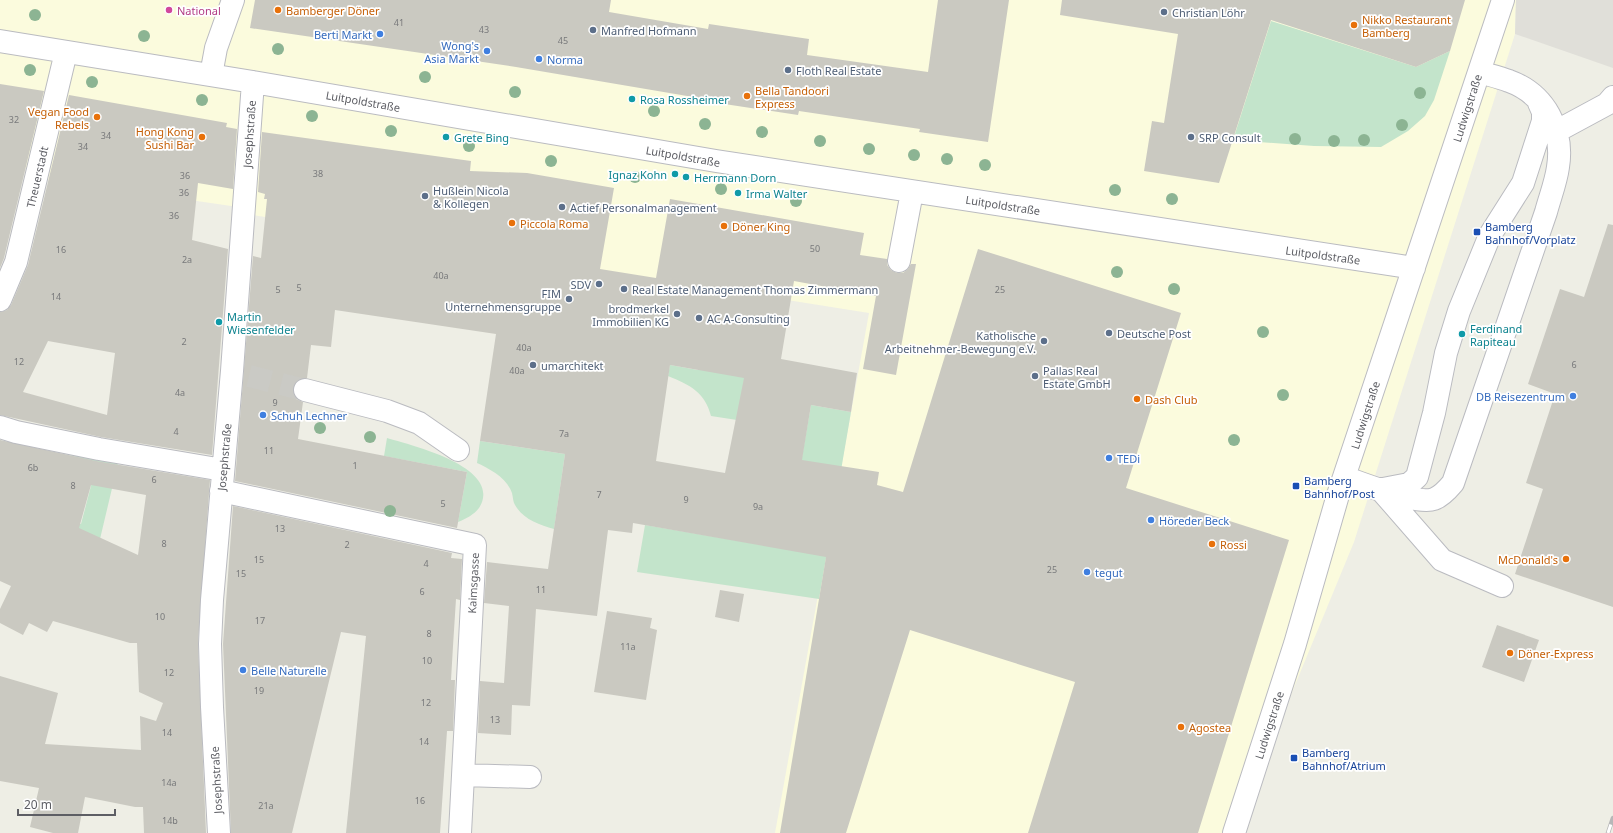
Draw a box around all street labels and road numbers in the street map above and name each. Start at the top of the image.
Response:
street label: Ludwigstraße [1449,72,1485,144]
street label: Luitpoldstraße [325,87,401,115]
street label: Josephstraße [239,100,259,169]
street label: Luitpoldstraße [645,142,721,170]
street label: Theuerstadt [23,145,51,209]
street label: Luitpoldstraße [965,192,1041,218]
street label: Luitpoldstraße [1285,242,1361,268]
street label: Ludwigstraße [1347,379,1383,451]
street label: Josephstraße [213,423,234,492]
street label: Kaimsgasse [464,552,482,614]
street label: Ludwigstraße [1251,689,1287,761]
street label: Josephstraße [207,746,225,815]

